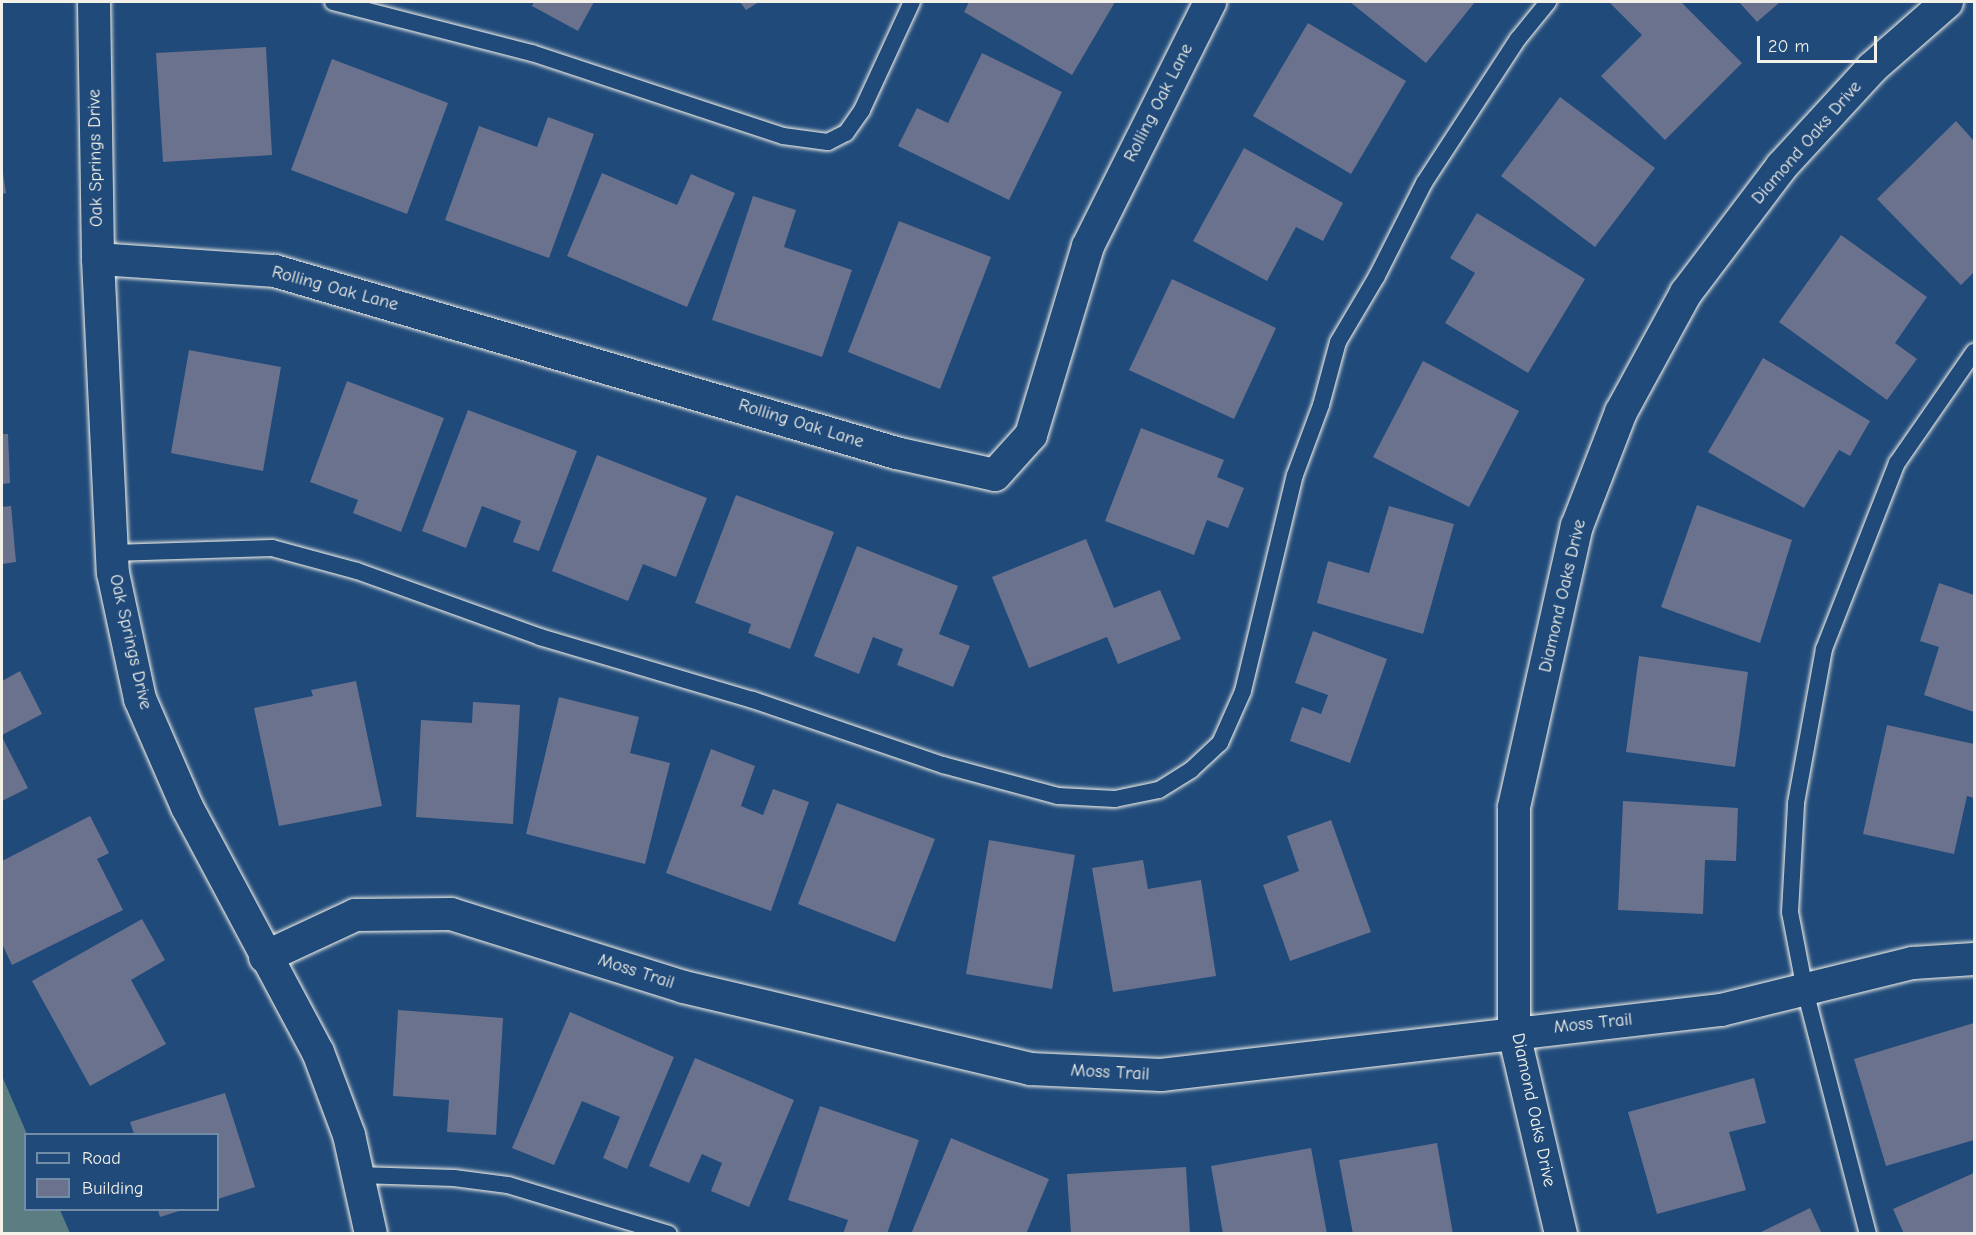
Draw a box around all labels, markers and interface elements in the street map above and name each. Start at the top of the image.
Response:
scale bar [1760,24,1880,62]
text: 20 m [1768,36,1809,57]
street label: Rolling Oak Lane [1120,40,1198,166]
street label: Diamond Oaks Drive [1748,77,1866,209]
street label: Oak Springs Drive [84,89,108,227]
street label: Rolling Oak Lane [269,262,401,316]
street label: Rolling Oak Lane [736,395,866,453]
street label: Diamond Oaks Drive [1535,517,1591,675]
street label: Oak Springs Drive [104,572,156,712]
street label: Moss Trail [595,950,677,994]
street label: Moss Trail [1553,1009,1633,1039]
street label: Diamond Oaks Drive [1506,1031,1560,1189]
street label: Moss Trail [1070,1060,1150,1086]
legend [24,1133,219,1211]
text: Road [82,1148,121,1169]
text: Building [82,1178,144,1199]

